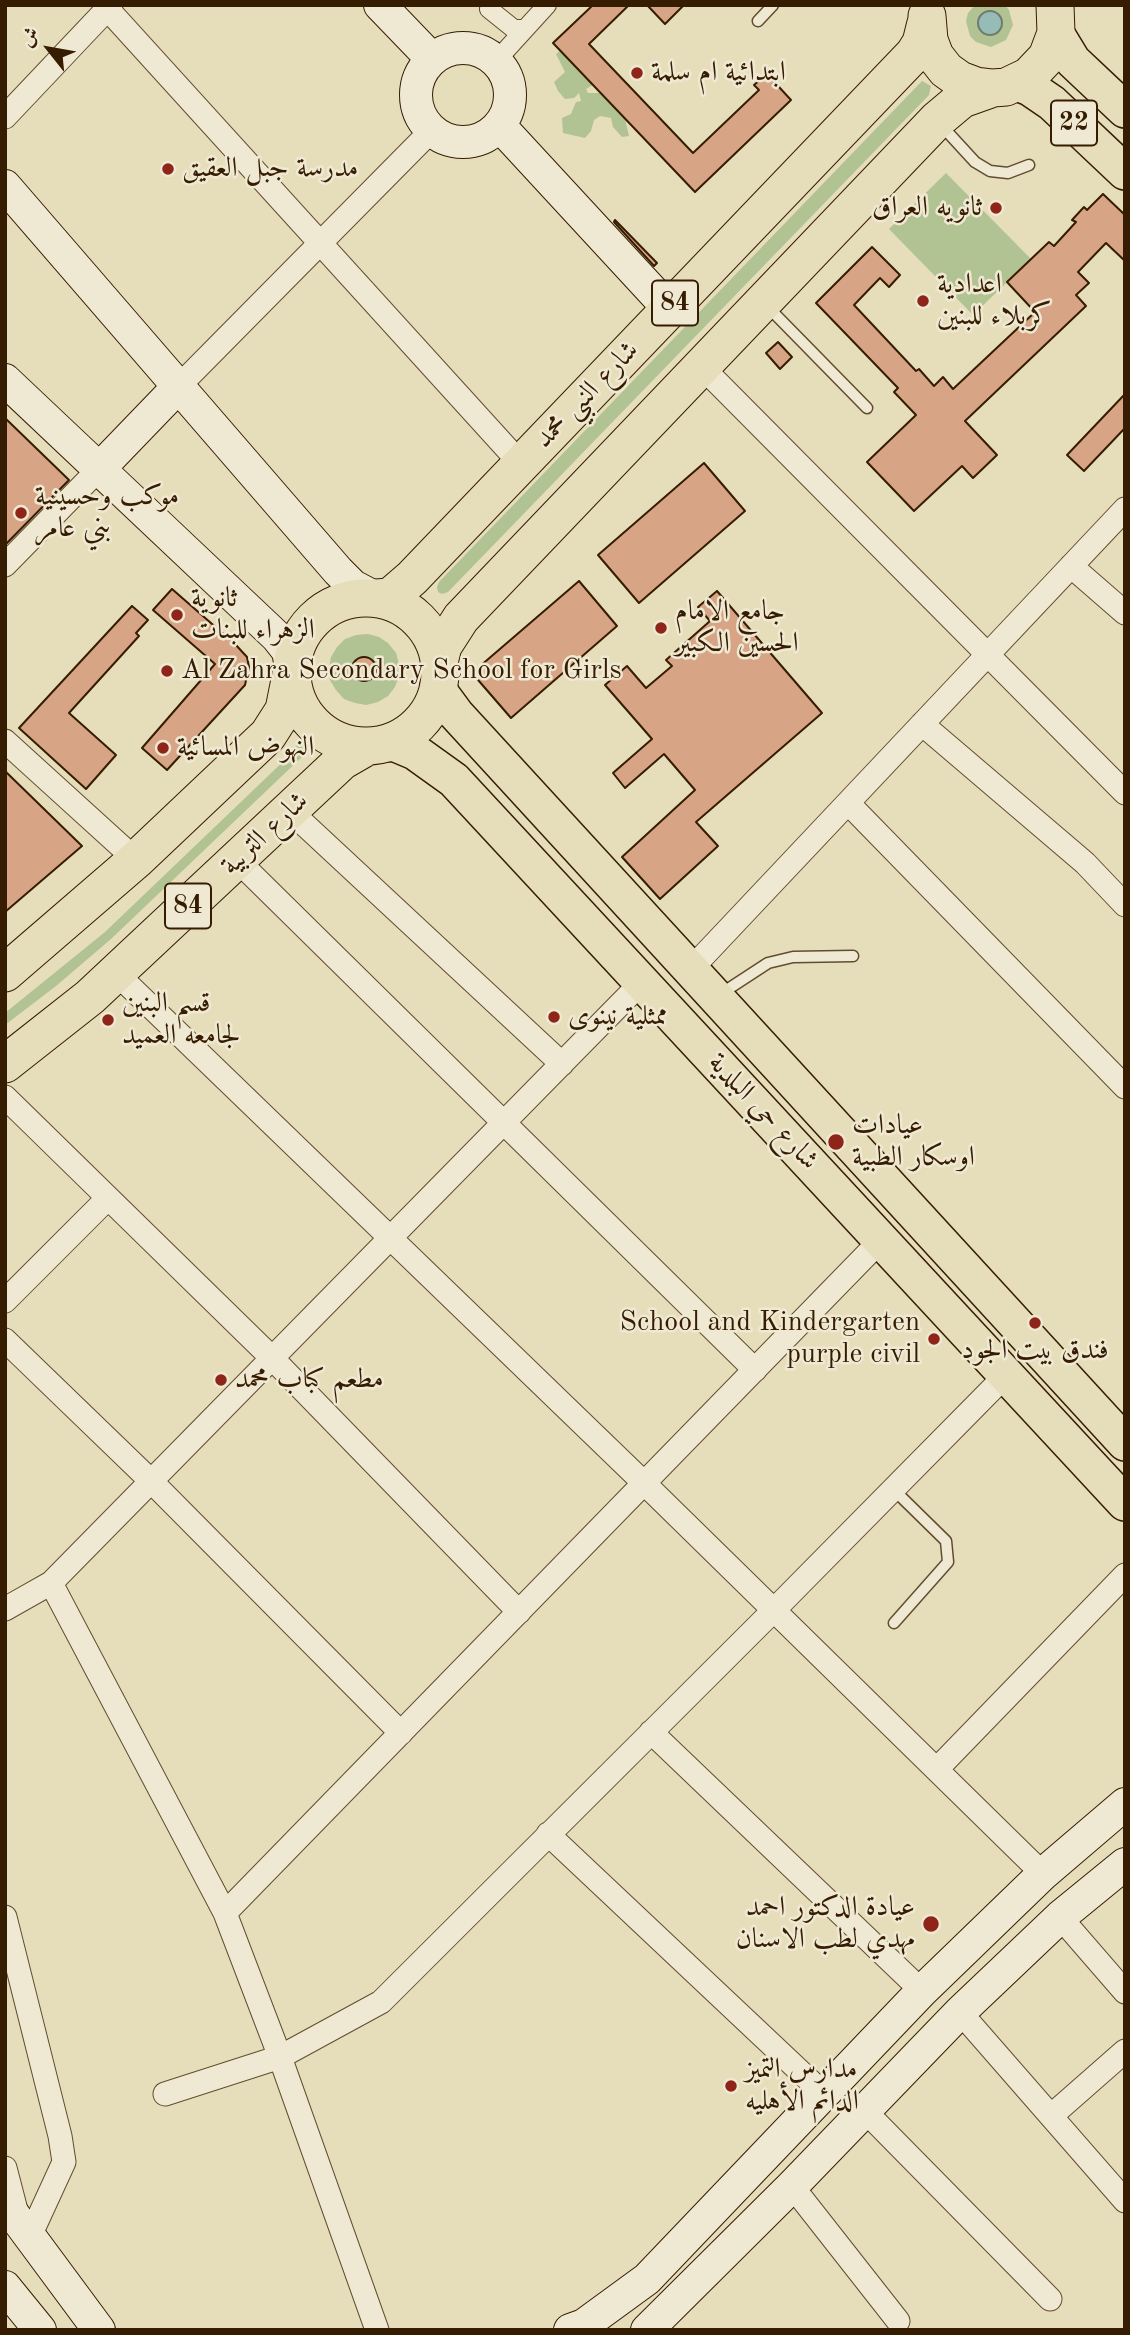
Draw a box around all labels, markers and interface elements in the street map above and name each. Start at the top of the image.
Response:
north arrow [14,14,84,84]
text: ش [18,25,44,51]
place label: ابتدائية ام سلمة [651,56,786,90]
marker: ابتدائية ام سلمة [629,65,645,81]
road number: 22 [1051,100,1097,146]
place label: مدرسة جبل العقيق [182,152,358,186]
marker: مدرسة جبل العقيق [160,161,176,177]
place label: ثانويه العراق [872,191,982,225]
marker: ثانويه العراق [988,200,1004,216]
place label: اعدادية كربلاء للبنين [937,268,1052,334]
road number: 84 [652,280,698,326]
marker: اعدادية كربلاء للبنين [915,293,931,309]
street label: شارع النبي محمد [528,334,646,456]
place label: موكب وحسينية بني عامر [35,480,179,546]
marker: موكب وحسينية بني عامر [13,505,29,521]
place label: ثانوية الزهراء للبنات [191,582,315,648]
place label: جامع الامام الحسين الكبير [675,595,799,661]
marker: ثانوية الزهراء للبنات [169,607,185,623]
marker: جامع الامام الحسين الكبير [653,620,669,636]
place label: Al Zahra Secondary School for Girls [181,654,622,688]
marker: Al Zahra Secondary School for Girls [159,663,175,679]
place label: النهوض المسائية [177,731,314,765]
marker: النهوض المسائية [155,740,171,756]
street label: شارع التربية [214,785,316,883]
road number: 84 [165,884,211,928]
place label: قسم البنين لجامعه العميد [122,987,240,1053]
place label: ممثلية نينوى [568,1000,668,1034]
marker: ممثلية نينوى [546,1009,562,1025]
marker: قسم البنين لجامعه العميد [100,1012,116,1028]
street label: شارع حي البلدية [700,1047,826,1177]
place label: عيادات اوسكار الطبية [852,1109,975,1175]
marker: عيادات اوسكار الطبية [826,1132,846,1152]
place label: School and Kindergarten purple civil [620,1306,920,1372]
marker: فندق بيت الجود [1027,1315,1043,1331]
marker: School and Kindergarten purple civil [926,1331,942,1347]
place label: فندق بيت الجود [961,1334,1109,1368]
place label: مطعم كباب محمد [235,1363,384,1397]
marker: مطعم كباب محمد [213,1372,229,1388]
place label: عيادة الدكتور احمد مهدي لطب الاسنان [736,1891,915,1957]
marker: عيادة الدكتور احمد مهدي لطب الاسنان [921,1914,941,1934]
place label: مدارس التميز الدائم الأهليه [745,2053,859,2119]
marker: مدارس التميز الدائم الأهليه [723,2078,739,2094]

